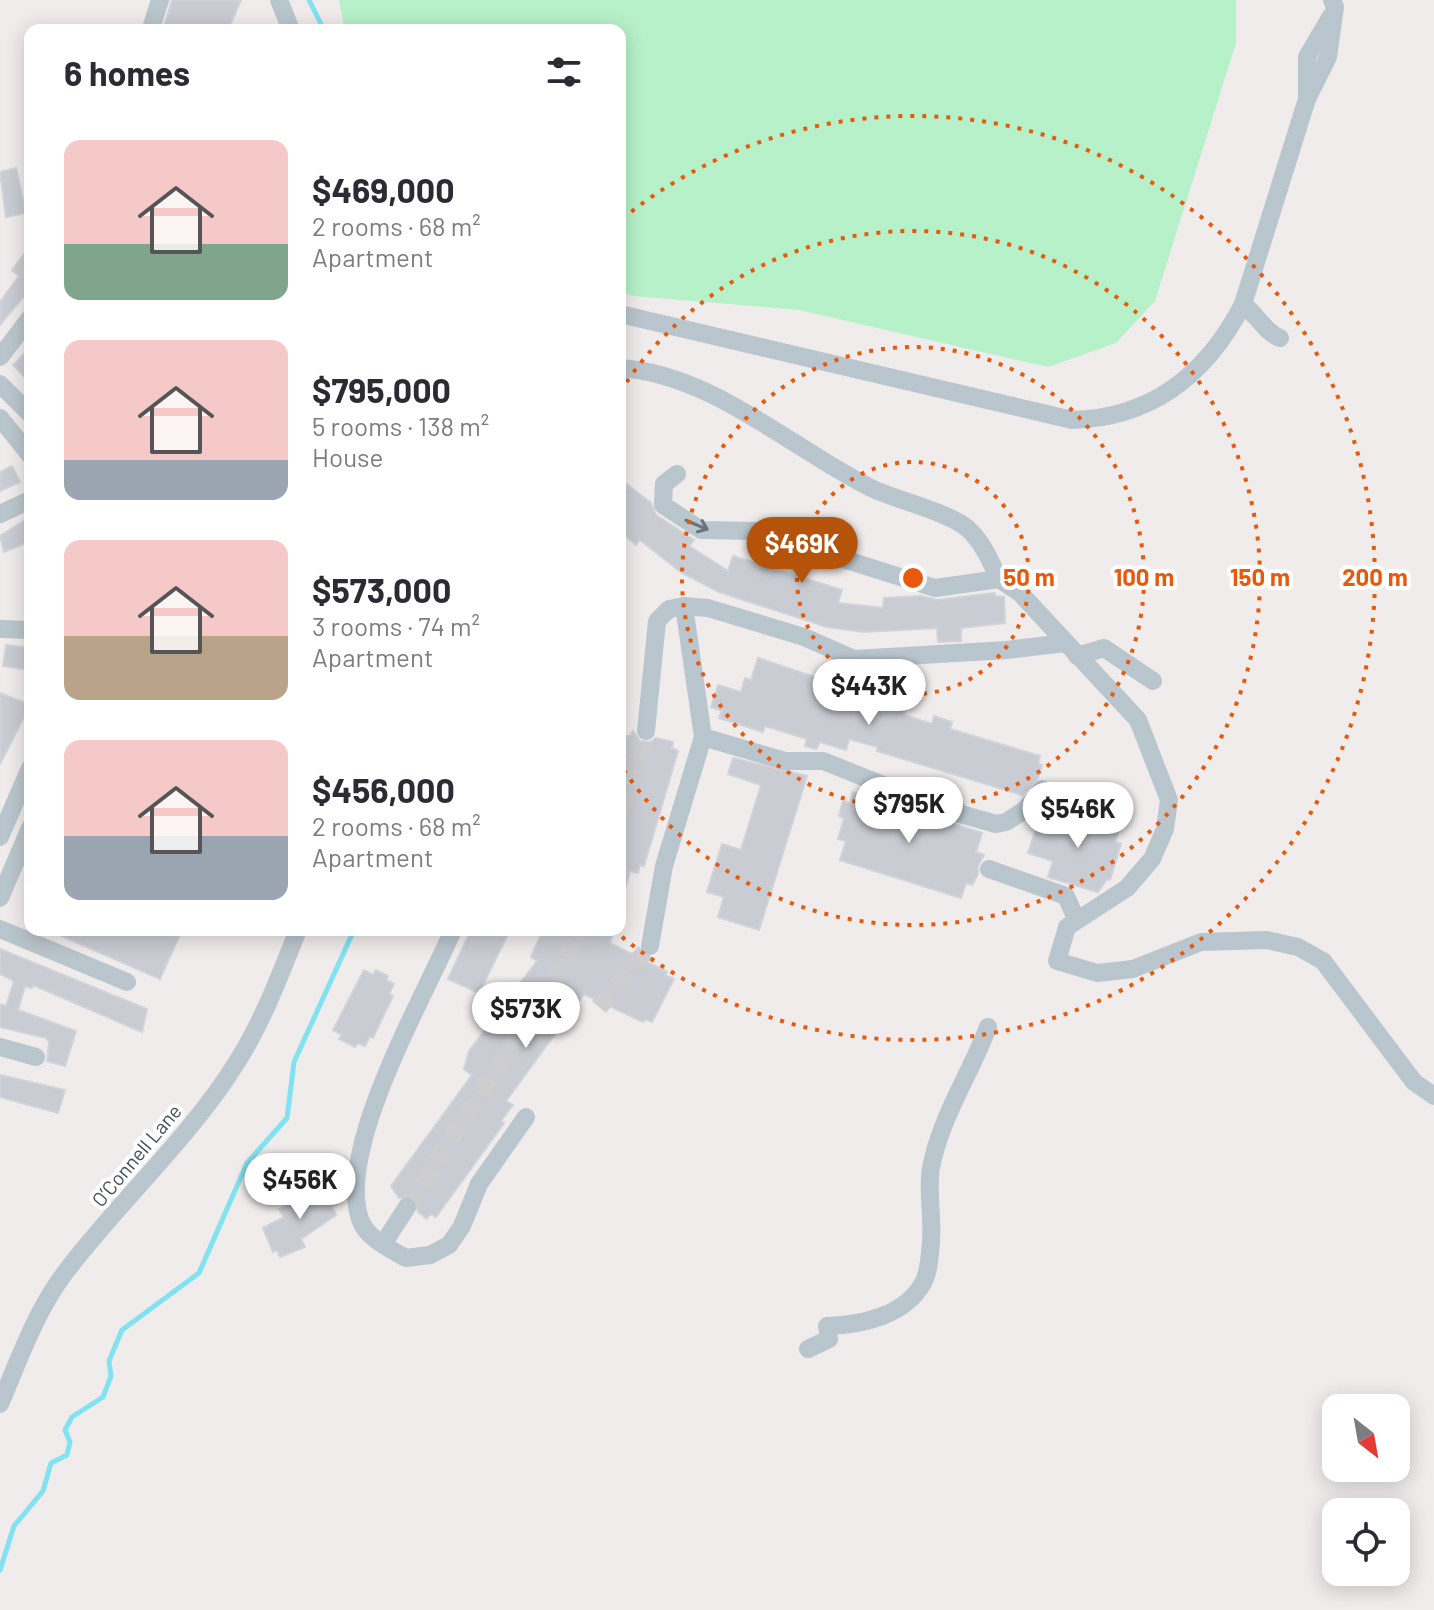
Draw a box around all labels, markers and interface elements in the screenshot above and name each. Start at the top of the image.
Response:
icon: filters [542,50,586,94]
text: 6 homes [64,52,190,93]
text: $469,000 [312,169,455,210]
icon: home [128,172,224,268]
text: 2 rooms · 68 m² [312,210,481,241]
text: Apartment [312,241,433,272]
text: $795,000 [312,369,451,410]
icon: home [128,372,224,468]
text: 5 rooms · 138 m² [312,410,489,441]
text: House [312,441,383,472]
pin: $469K [746,517,858,585]
one-way arrow [685,518,709,533]
text: $469K [765,527,839,558]
text: 50 m [1003,562,1055,591]
text: 100 m [1114,562,1174,591]
text: 150 m [1230,562,1290,591]
text: 200 m [1342,562,1408,591]
centre of rings [899,564,927,592]
text: $573,000 [312,569,451,610]
icon: home [128,572,224,668]
text: 3 rooms · 74 m² [312,610,480,641]
text: Apartment [312,641,433,672]
pin: $443K [813,659,925,727]
text: $443K [831,669,907,700]
text: $456,000 [312,769,455,810]
icon: home [128,772,224,868]
pin: $795K [853,777,965,845]
pin: $546K [1022,782,1134,850]
text: $795K [873,787,945,818]
text: $546K [1041,792,1115,823]
text: 2 rooms · 68 m² [312,810,481,841]
text: Apartment [312,841,433,872]
pin: $573K [470,982,582,1050]
text: $573K [490,992,562,1023]
street label: O’Connell Lane [86,1099,186,1211]
pin: $456K [244,1153,356,1221]
text: $456K [263,1163,337,1194]
north arrow [1322,1394,1410,1482]
map controls [1322,1394,1410,1586]
button: locate [1322,1498,1410,1586]

